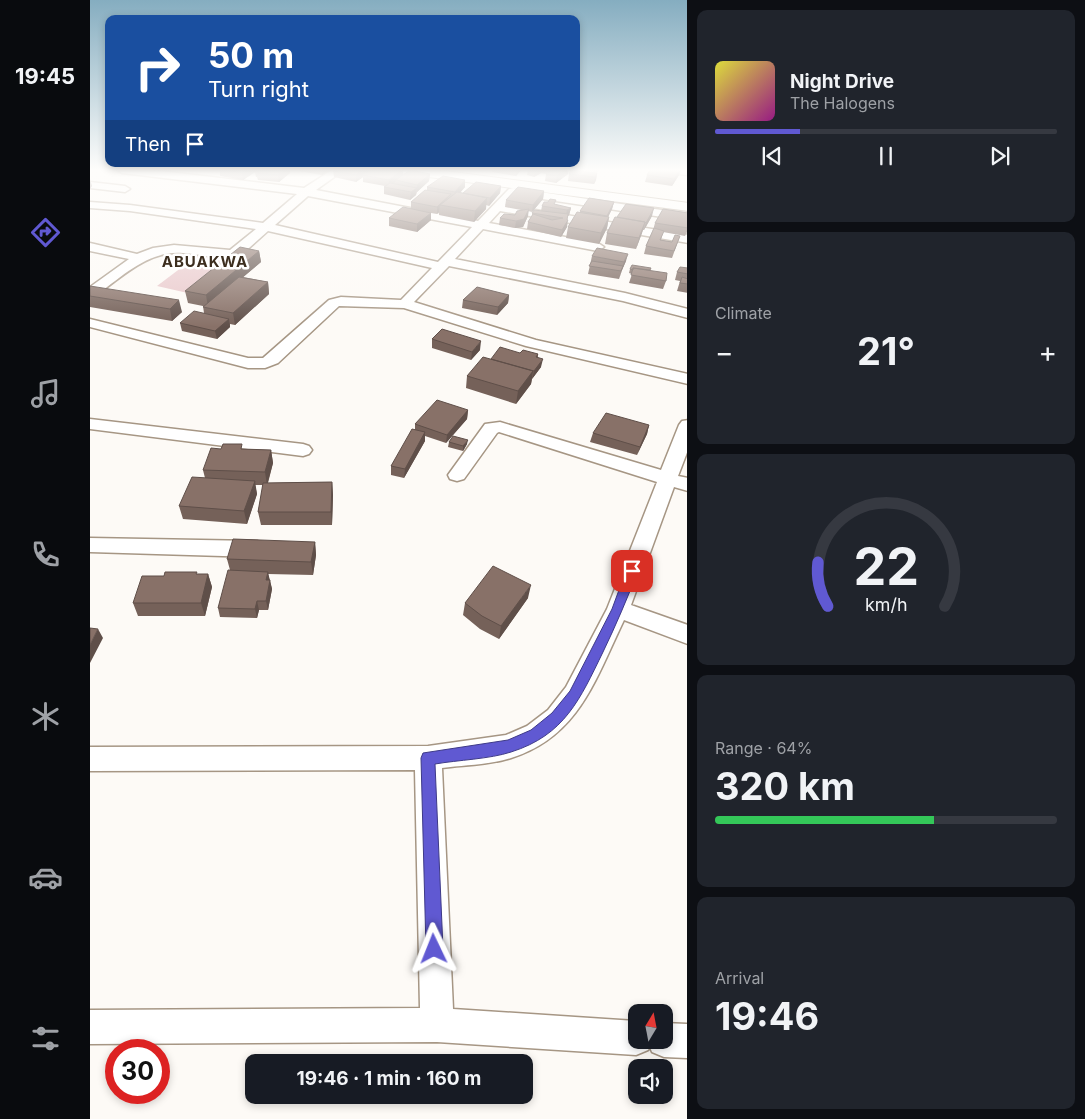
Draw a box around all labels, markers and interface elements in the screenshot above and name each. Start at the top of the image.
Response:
text: 50 m [208,34,294,76]
icon: right [125,35,190,100]
text: 19:45 [15,63,75,89]
text: Night Drive [790,70,894,93]
text: Turn right [208,76,309,102]
text: The Halogens [790,93,895,113]
icon: arrive [181,130,209,158]
text: Then [125,133,171,156]
icon: previous [758,142,786,170]
icon: pause [872,142,900,170]
icon: next [986,142,1014,170]
icon: directions [28,215,63,250]
district label: ABUAKWA [162,252,248,271]
text: Climate [715,303,772,323]
text: 21° [857,328,915,374]
text: − [715,335,734,369]
text: + [1038,335,1057,369]
icon: music [28,376,63,411]
text: 22 [853,535,919,598]
icon: phone [28,537,63,572]
pin [611,550,653,592]
icon: arrive [618,557,646,585]
text: km/h [865,594,907,615]
icon: climate [28,699,63,734]
text: Range · 64% [715,738,812,758]
text: 320 km [715,763,855,809]
icon: car [28,860,63,895]
position arrow [407,922,459,974]
text: Arrival [715,968,764,988]
text: 19:46 [715,993,819,1039]
north arrow [628,1004,672,1049]
map controls [628,1004,673,1104]
icon: filters [28,1021,63,1056]
speed limit sign: 30 [105,1039,170,1104]
button: sound [628,1059,673,1104]
text: 19:46 · 1 min · 160 m [297,1067,481,1090]

